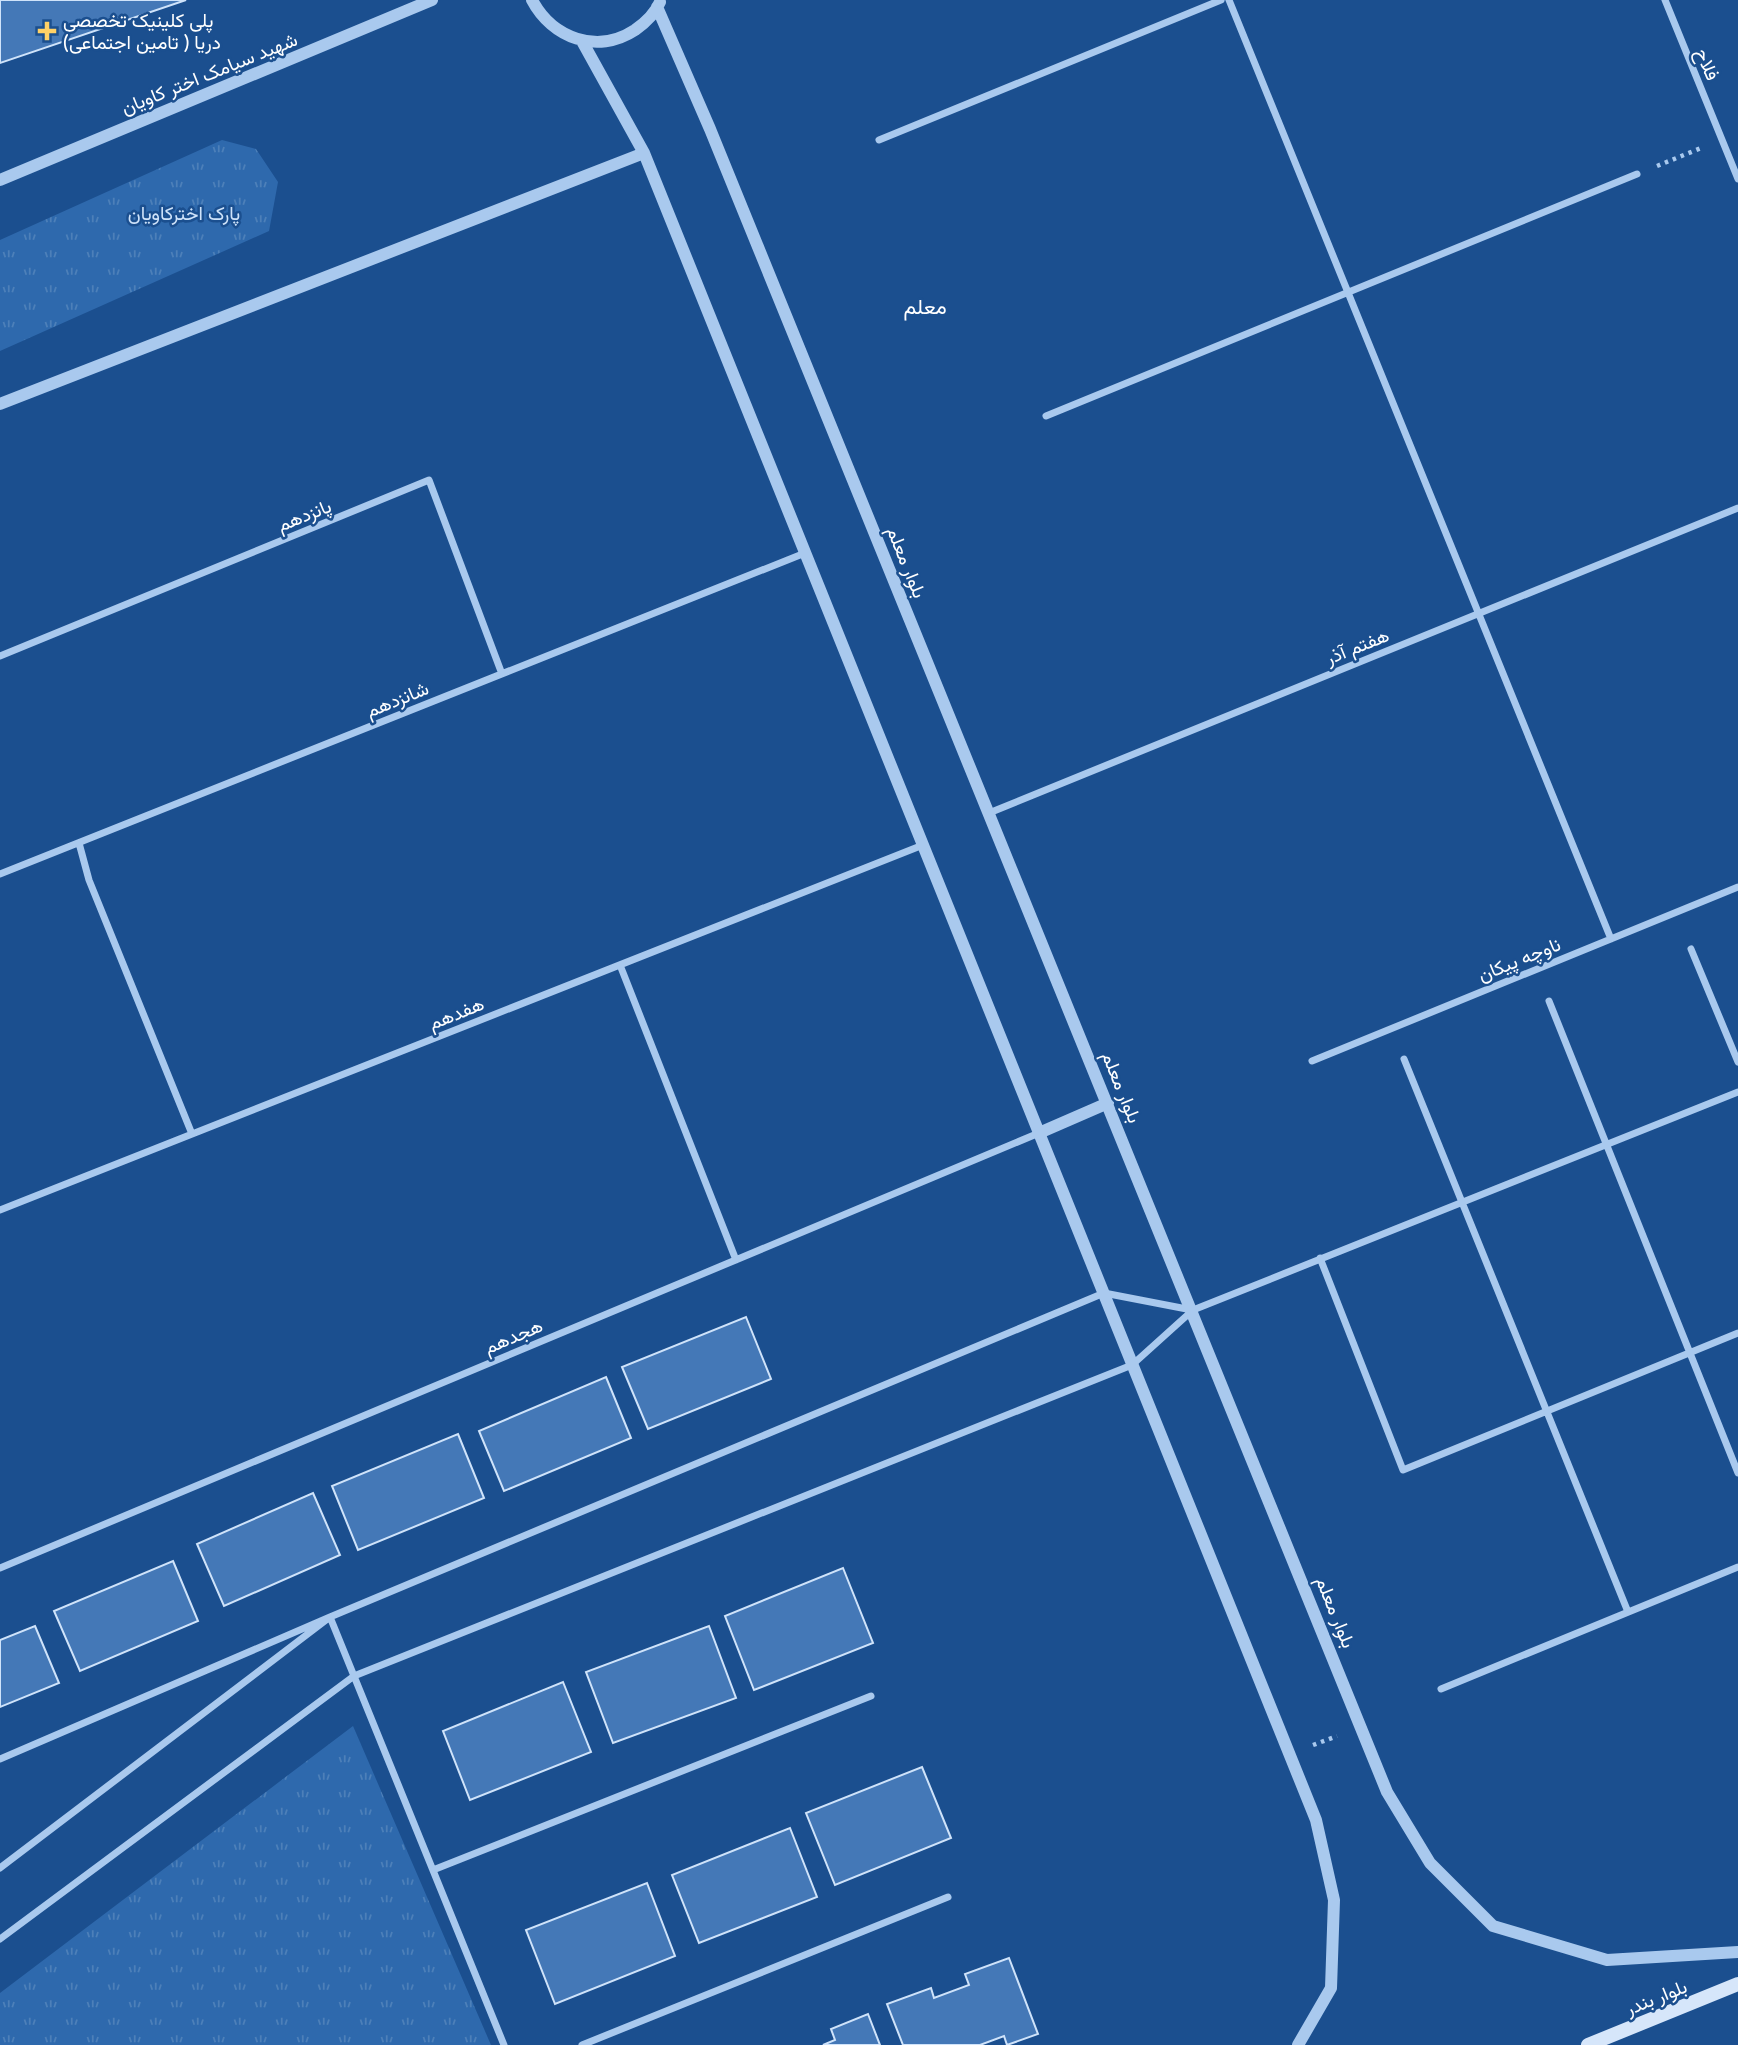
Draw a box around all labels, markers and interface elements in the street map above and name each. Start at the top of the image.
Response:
place label: پلی کلینیک تخصصی دریا ( تامین اجتماعی) [63,10,221,54]
marker: پلی کلینیک تخصصی دریا ( تامین اجتماعی) [37,21,57,41]
street label: شهید سیامک اختر کاویان [118,29,301,119]
street label: فلاح [1690,45,1723,84]
park label: پارک اخترکاویان [128,203,240,227]
district label: معلم [903,295,947,321]
street label: پانزدهم [274,495,335,539]
street label: بلوار معلم [881,523,930,602]
street label: هفتم آذر [1322,624,1393,671]
street label: شانزدهم [363,677,432,723]
street label: ناوچه پیکان [1475,933,1565,988]
street label: هفدهم [425,993,488,1036]
street label: بلوار معلم [1096,1048,1145,1127]
street label: هجدهم [481,1315,546,1360]
street label: بلوار معلم [1310,1573,1359,1652]
street label: بلوار بندر [1621,1976,1690,2021]

